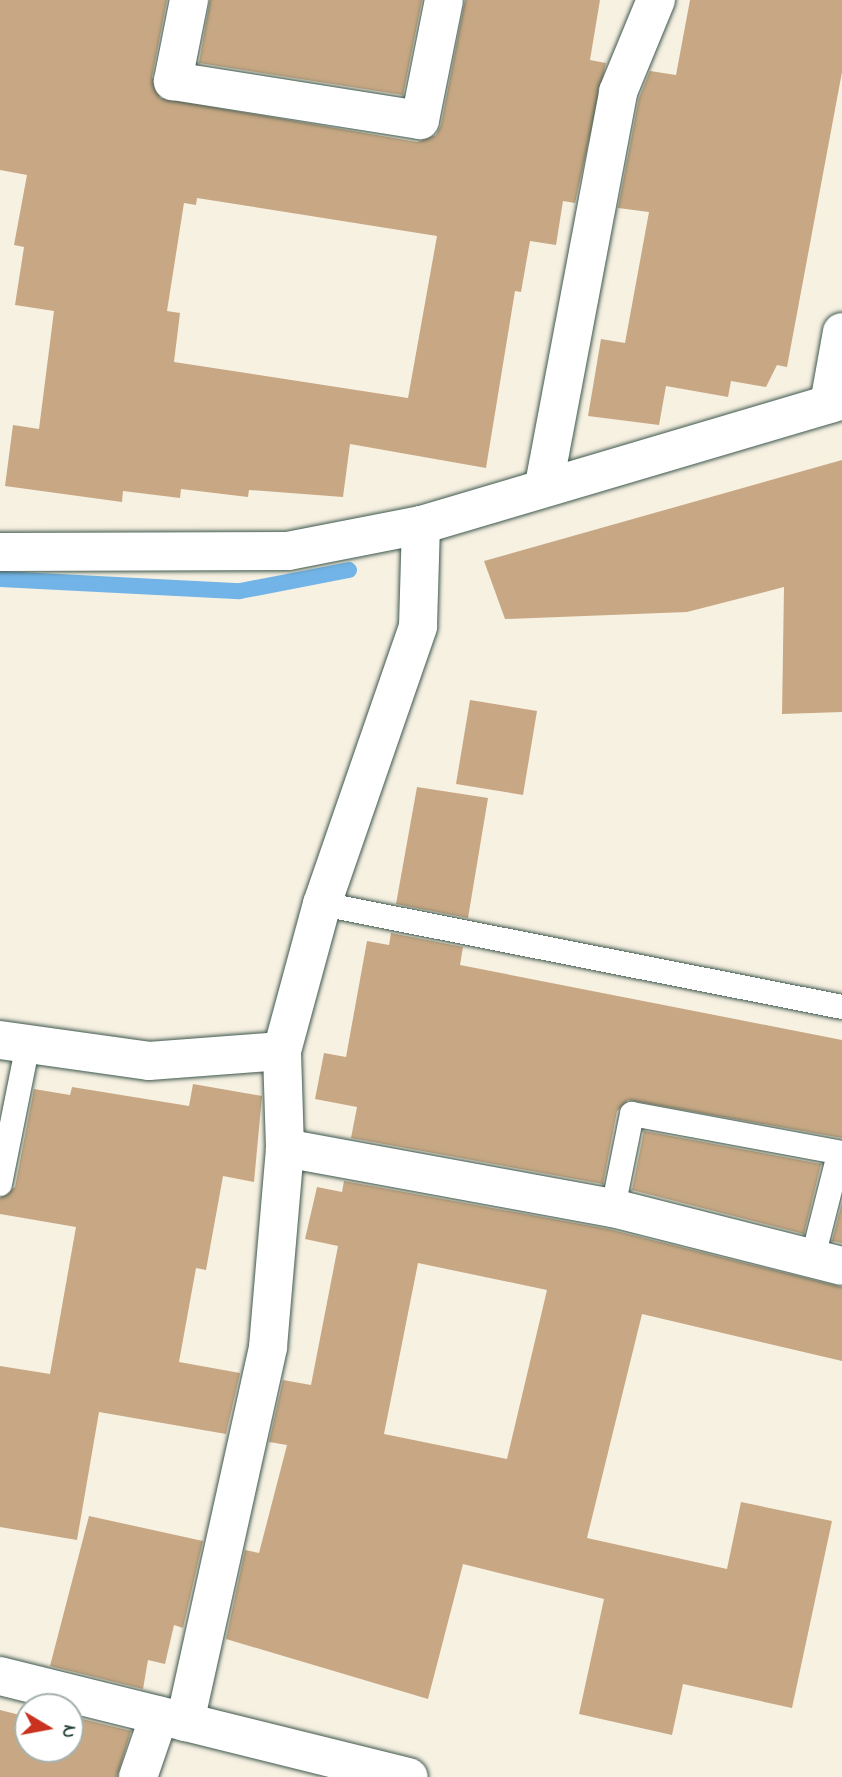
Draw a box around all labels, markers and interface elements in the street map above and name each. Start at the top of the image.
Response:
north arrow [14,1693,84,1763]
text: N [54,1723,83,1740]

